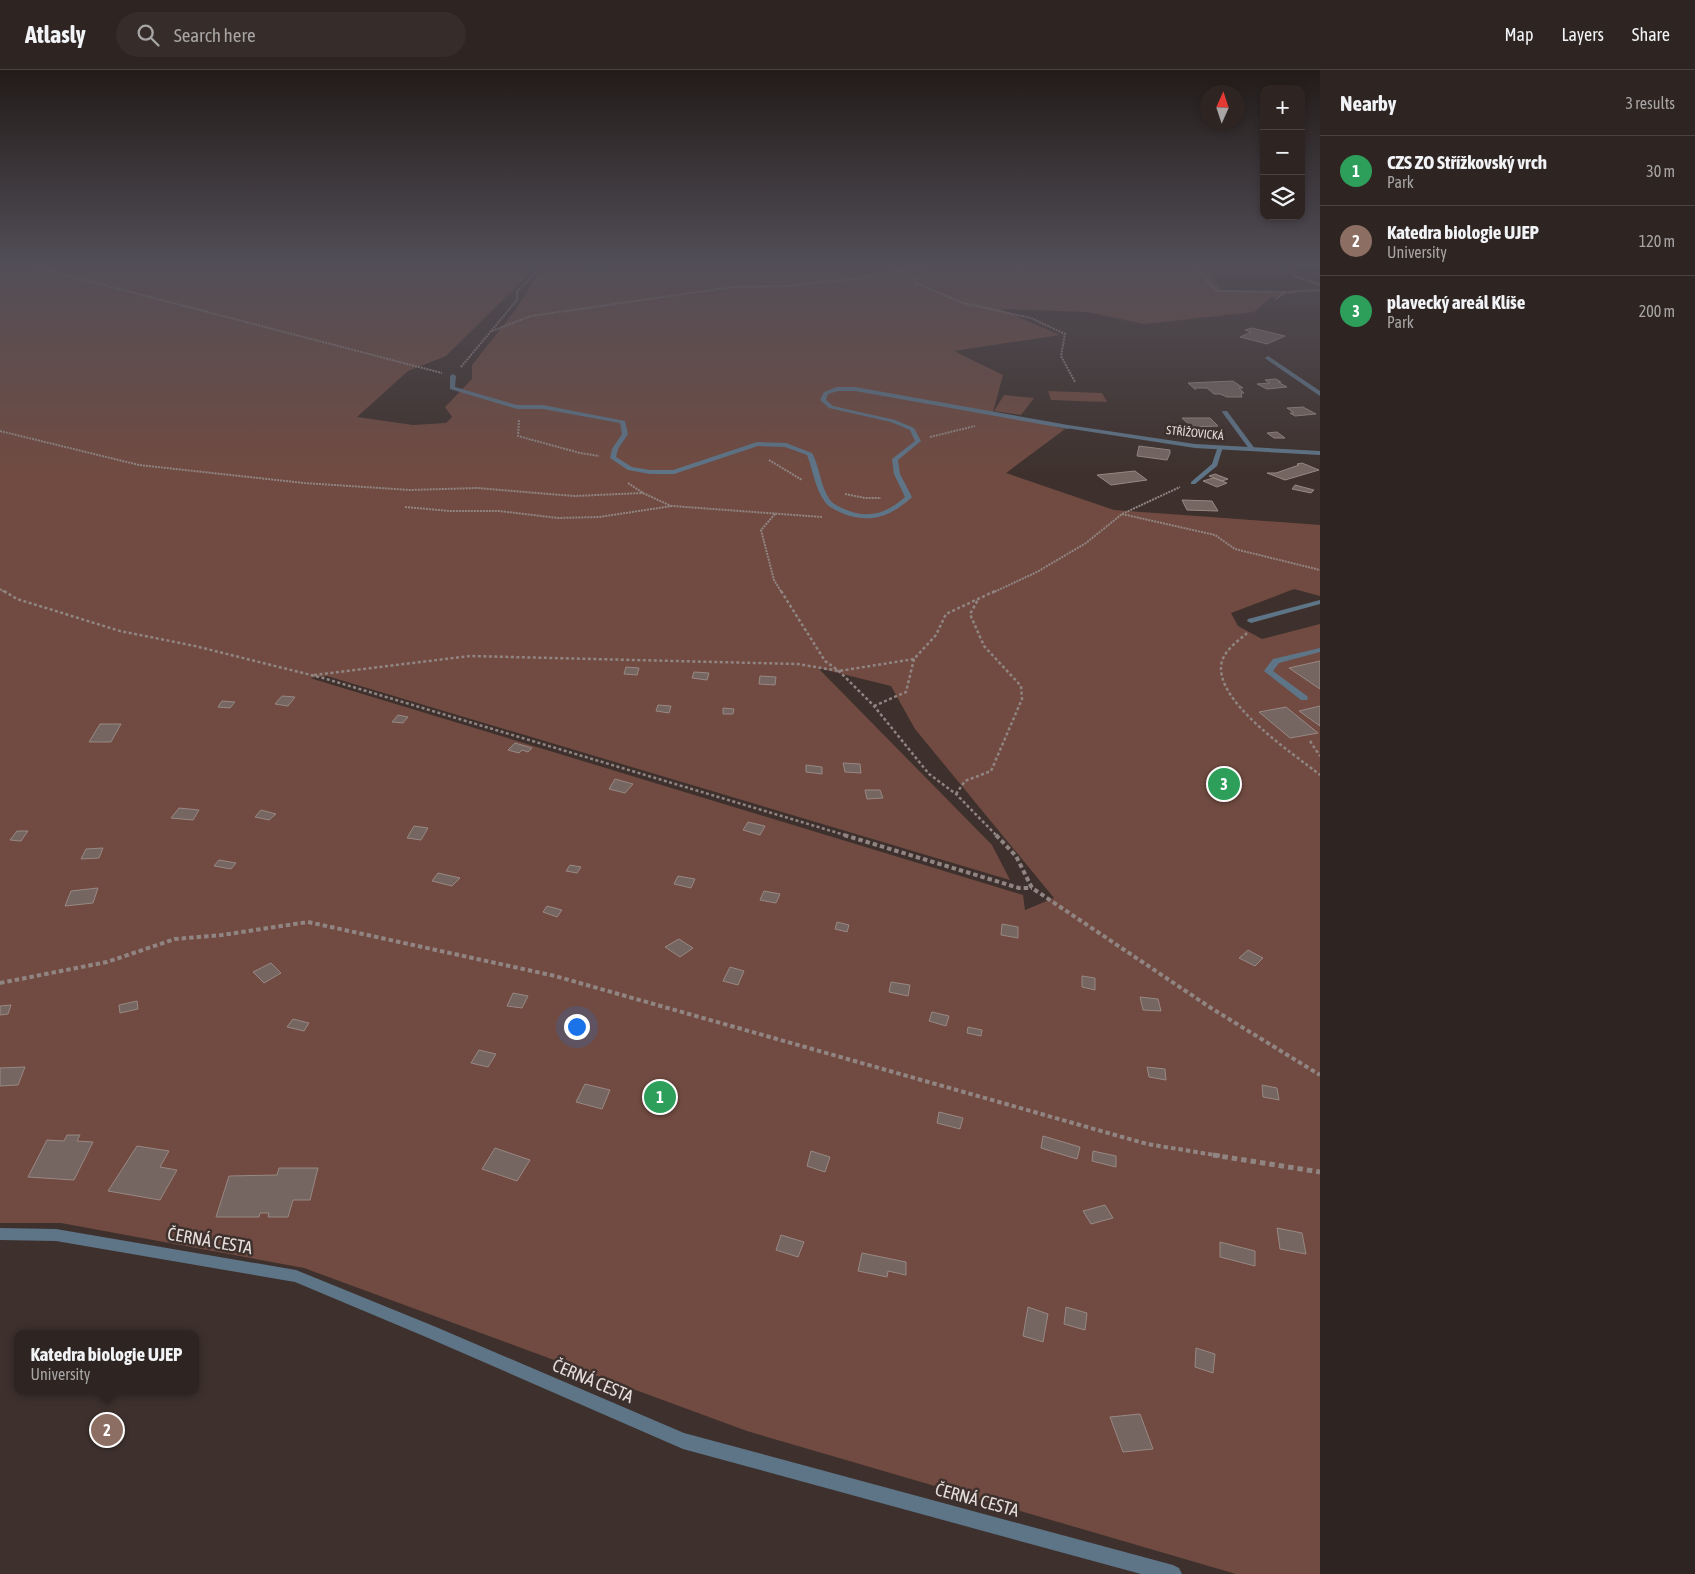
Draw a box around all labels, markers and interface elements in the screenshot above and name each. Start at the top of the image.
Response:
search box [116,12,466,57]
text: Atlasly [25,21,86,48]
icon: search [134,21,162,49]
text: Search here [174,24,256,46]
text: Map [1504,24,1533,45]
text: Layers [1561,24,1604,45]
text: Share [1632,24,1670,45]
north arrow [1200,85,1245,130]
map controls [1260,85,1305,220]
button: + [1260,85,1305,130]
text: Nearby [1340,91,1396,115]
text: 3 results [1625,94,1675,112]
button: − [1260,130,1305,175]
text: CZS ZO Střížkovský vrch [1387,151,1547,173]
text: 1 [1352,162,1360,180]
text: 30 m [1646,162,1675,180]
text: Park [1387,173,1414,191]
button: layers [1260,175,1305,220]
text: Katedra biologie UJEP [1387,221,1539,243]
text: 2 [1352,232,1360,250]
text: 120 m [1639,232,1675,250]
text: University [1387,243,1447,261]
text: plavecký areál Klíše [1387,291,1525,313]
text: 3 [1352,302,1360,320]
text: 200 m [1639,302,1675,320]
text: Park [1387,313,1414,331]
street label: STŘÍŽOVICKÁ [1166,423,1225,443]
pin: 3 [1208,765,1240,803]
your location [564,1014,590,1040]
pin: 1 [644,1078,676,1116]
street label: ČERNÁ CESTA [166,1223,254,1258]
popup [14,1330,199,1395]
text: Katedra biologie UJEP [31,1343,182,1365]
street label: ČERNÁ CESTA [550,1354,637,1407]
text: University [31,1365,90,1383]
pin: 2 [91,1411,123,1449]
street label: ČERNÁ CESTA [933,1478,1022,1521]

